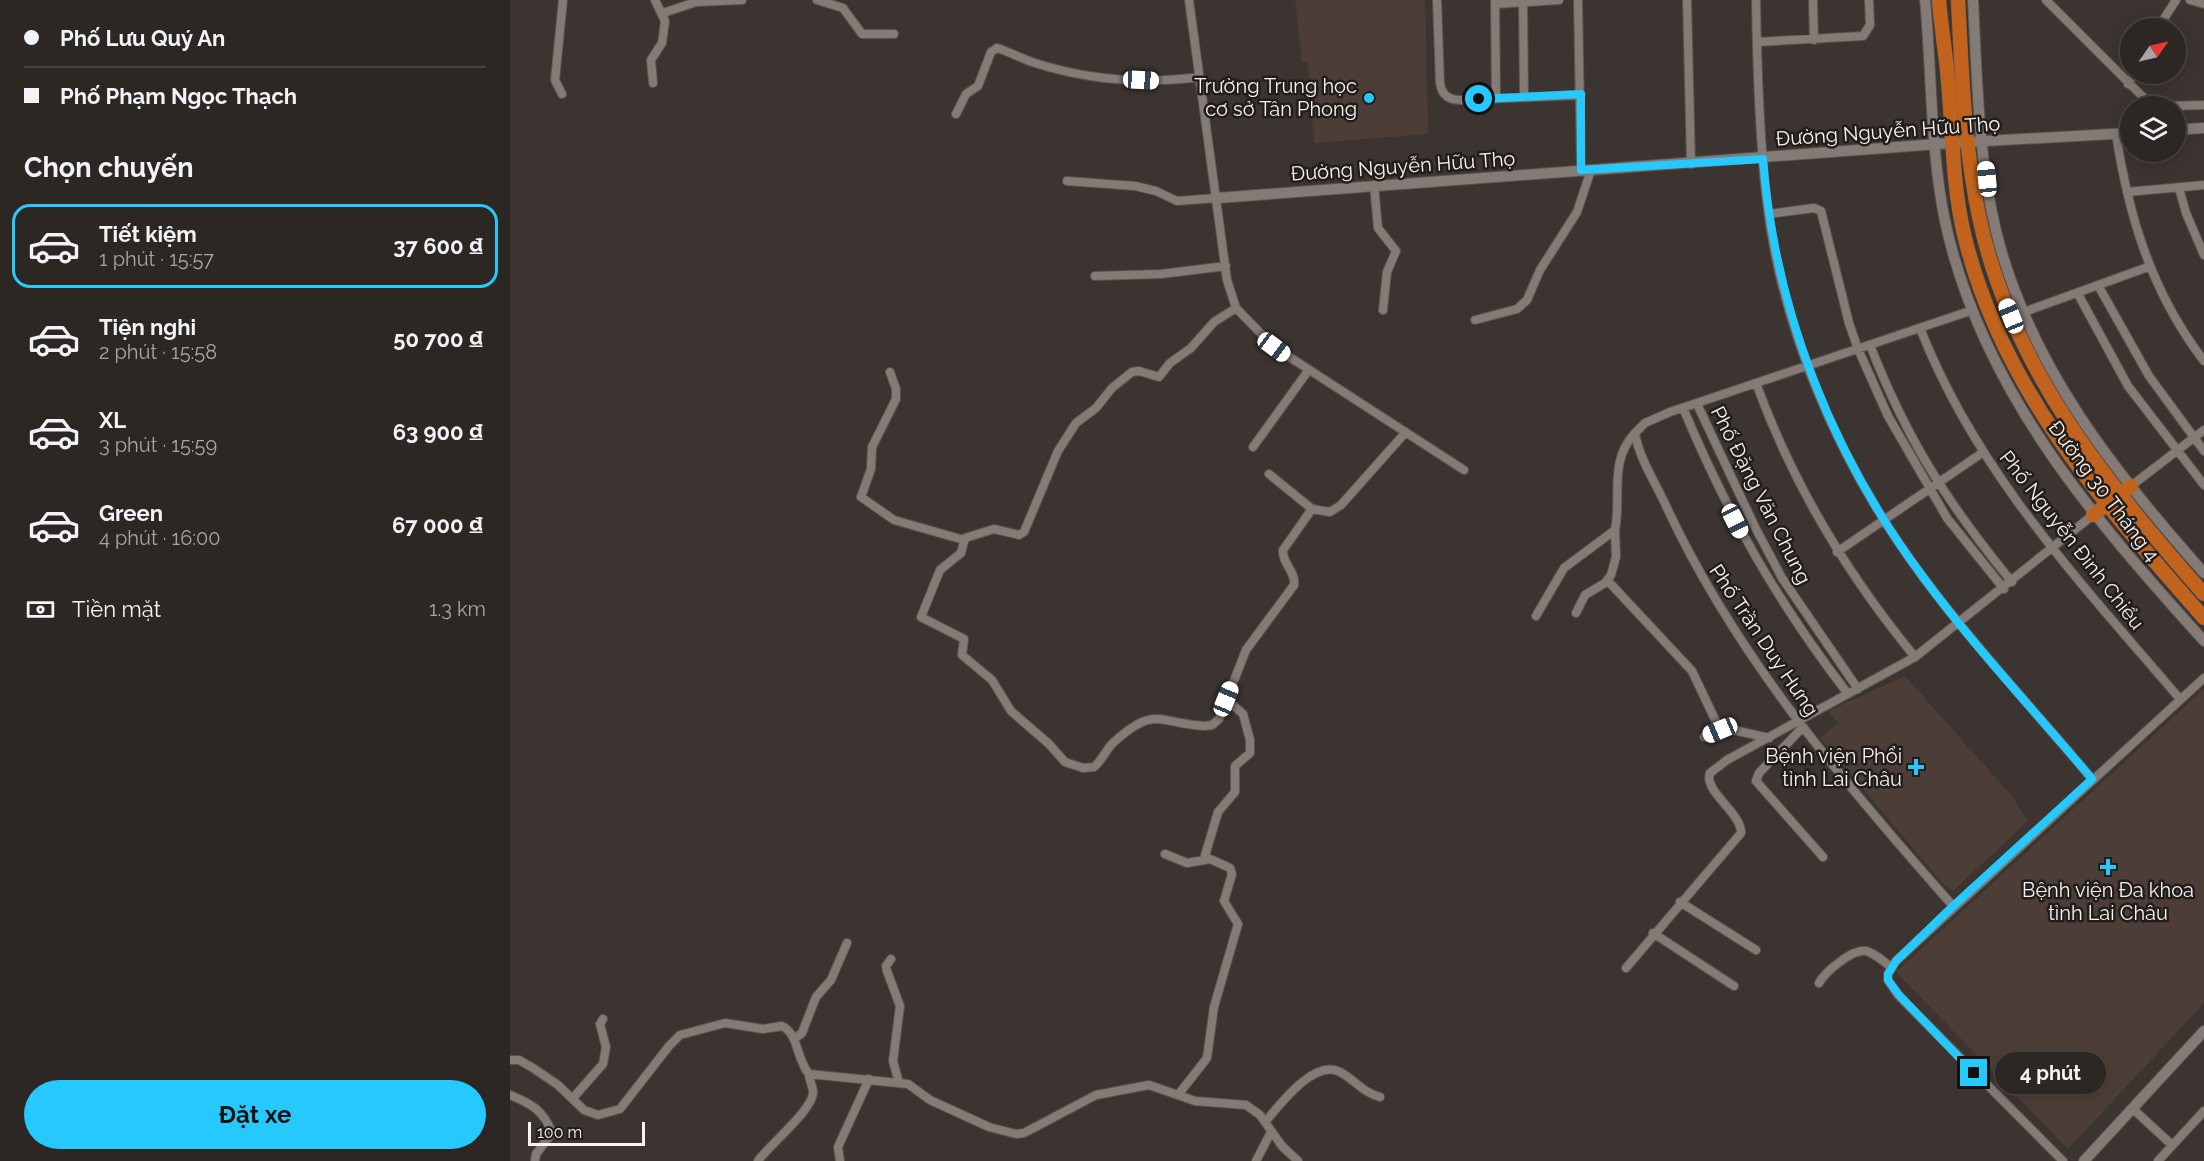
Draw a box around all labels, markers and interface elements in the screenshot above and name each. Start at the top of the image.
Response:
north arrow [2120,18,2186,84]
map controls [2120,18,2186,162]
text: Phố Lưu Quý An [60,25,225,51]
car [1123,70,1159,90]
place label: Trường Trung học cơ sở Tân Phong [1194,74,1357,121]
text: Phố Phạm Ngọc Thạch [60,83,297,109]
route start [1465,85,1492,112]
marker: Trường Trung học cơ sở Tân Phong [1362,91,1376,105]
button: layers [2120,96,2186,162]
street label: Đường Nguyễn Hữu Thọ [1775,111,2001,151]
street label: Đường Nguyễn Hữu Thọ [1290,146,1516,186]
text: Chọn chuyến [24,152,193,183]
car [1976,160,1998,198]
icon: car [27,219,81,273]
text: Tiết kiệm [99,221,197,247]
text: 37 600 ₫ [393,233,483,259]
text: 1 phút · 15:57 [99,247,214,271]
car [1996,296,2026,336]
icon: car [27,312,81,366]
text: Tiện nghi [99,314,196,340]
text: 50 700 ₫ [393,326,483,352]
car [1254,329,1294,365]
text: 2 phút · 15:58 [99,340,217,364]
street label: Phố Đặng Văn Chung [1706,402,1816,588]
icon: car [27,405,81,459]
text: XL [99,407,126,433]
street label: Đường 30 Tháng 4 [2043,416,2165,566]
text: 63 900 ₫ [393,419,483,445]
text: 3 phút · 15:59 [99,433,217,457]
street label: Phố Nguyễn Đình Chiểu [1995,446,2149,634]
icon: car [27,498,81,552]
text: Green [99,500,163,526]
car [1719,501,1751,541]
text: 67 000 ₫ [392,512,483,538]
text: 4 phút · 16:00 [99,526,220,550]
street label: Phố Trần Duy Hưng [1704,560,1824,720]
icon: cash [24,593,57,626]
text: Tiền mặt [72,596,161,622]
text: 1.3 km [429,597,486,621]
car [1211,679,1241,719]
car [1700,715,1740,745]
place label: Bệnh viện Phổi tỉnh Lai Châu [1765,744,1902,791]
marker: Bệnh viện Phổi tỉnh Lai Châu [1907,758,1925,776]
marker: Bệnh viện Đa khoa tỉnh Lai Châu [2099,858,2117,876]
place label: Bệnh viện Đa khoa tỉnh Lai Châu [2022,878,2194,925]
callout: 4 phút [1995,1052,2106,1094]
route end [1960,1059,1987,1086]
text: 4 phút [2020,1061,2081,1085]
button: Đặt xe [24,1080,486,1149]
scale bar [528,1119,645,1146]
text: 100 m [537,1123,582,1142]

